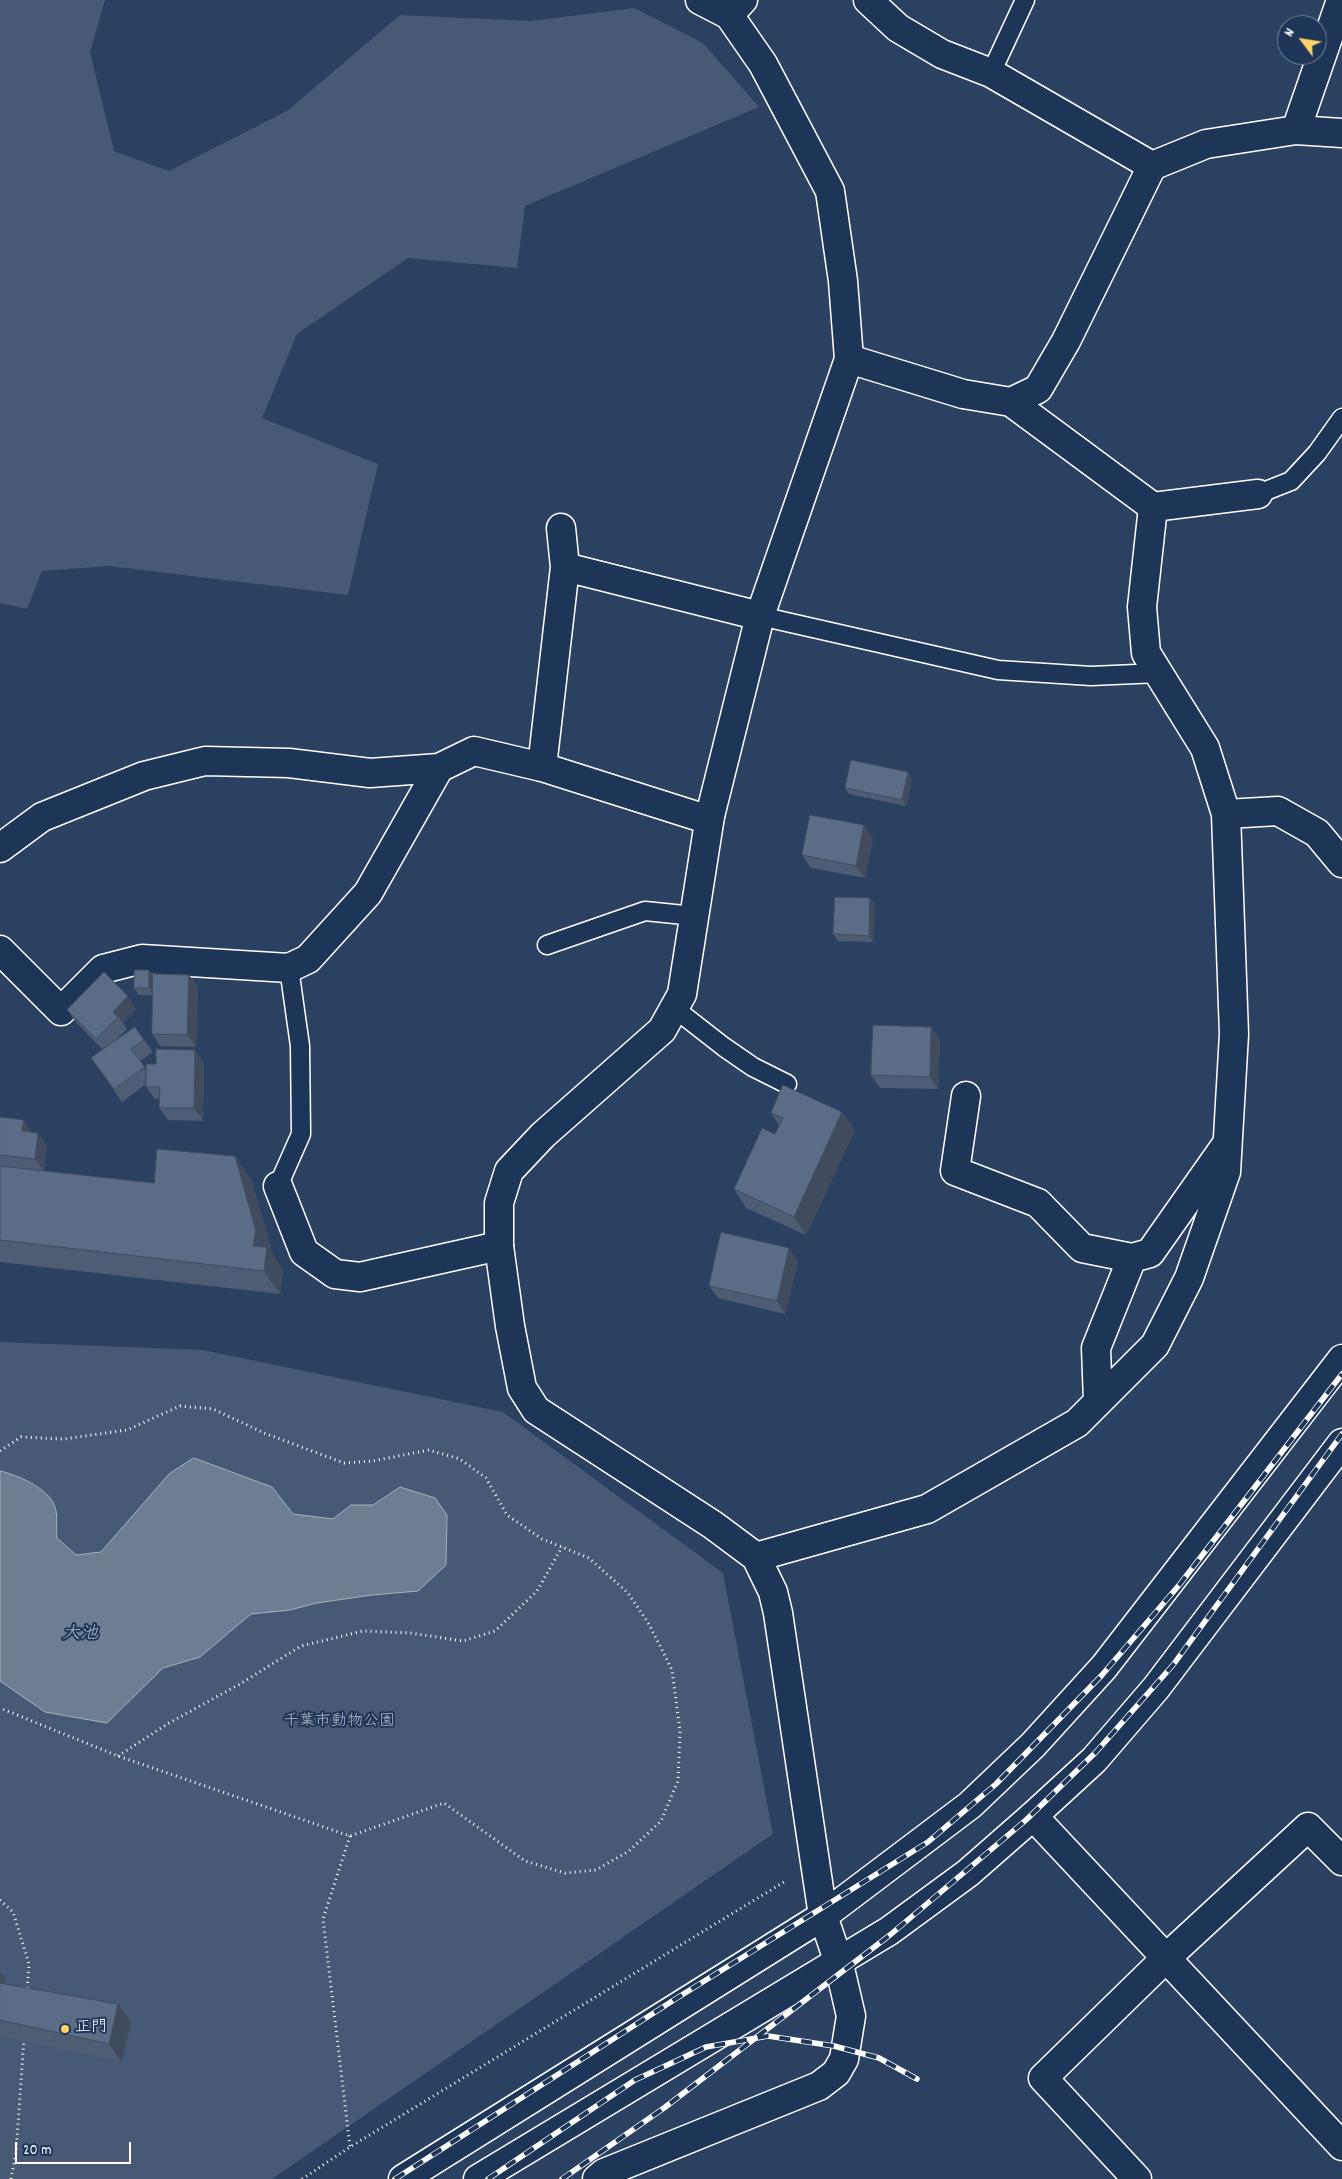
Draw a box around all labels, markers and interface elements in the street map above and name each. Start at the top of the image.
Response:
north arrow [1277,15,1327,65]
text: N [1280,25,1300,41]
water label: 大池 [62,1625,98,1647]
park label: 千葉市動物公園 [283,1713,395,1733]
place label: 正門 [75,2019,107,2039]
marker: 正門 [59,2023,71,2035]
scale bar [18,2132,134,2164]
text: 20 m [23,2140,51,2162]

